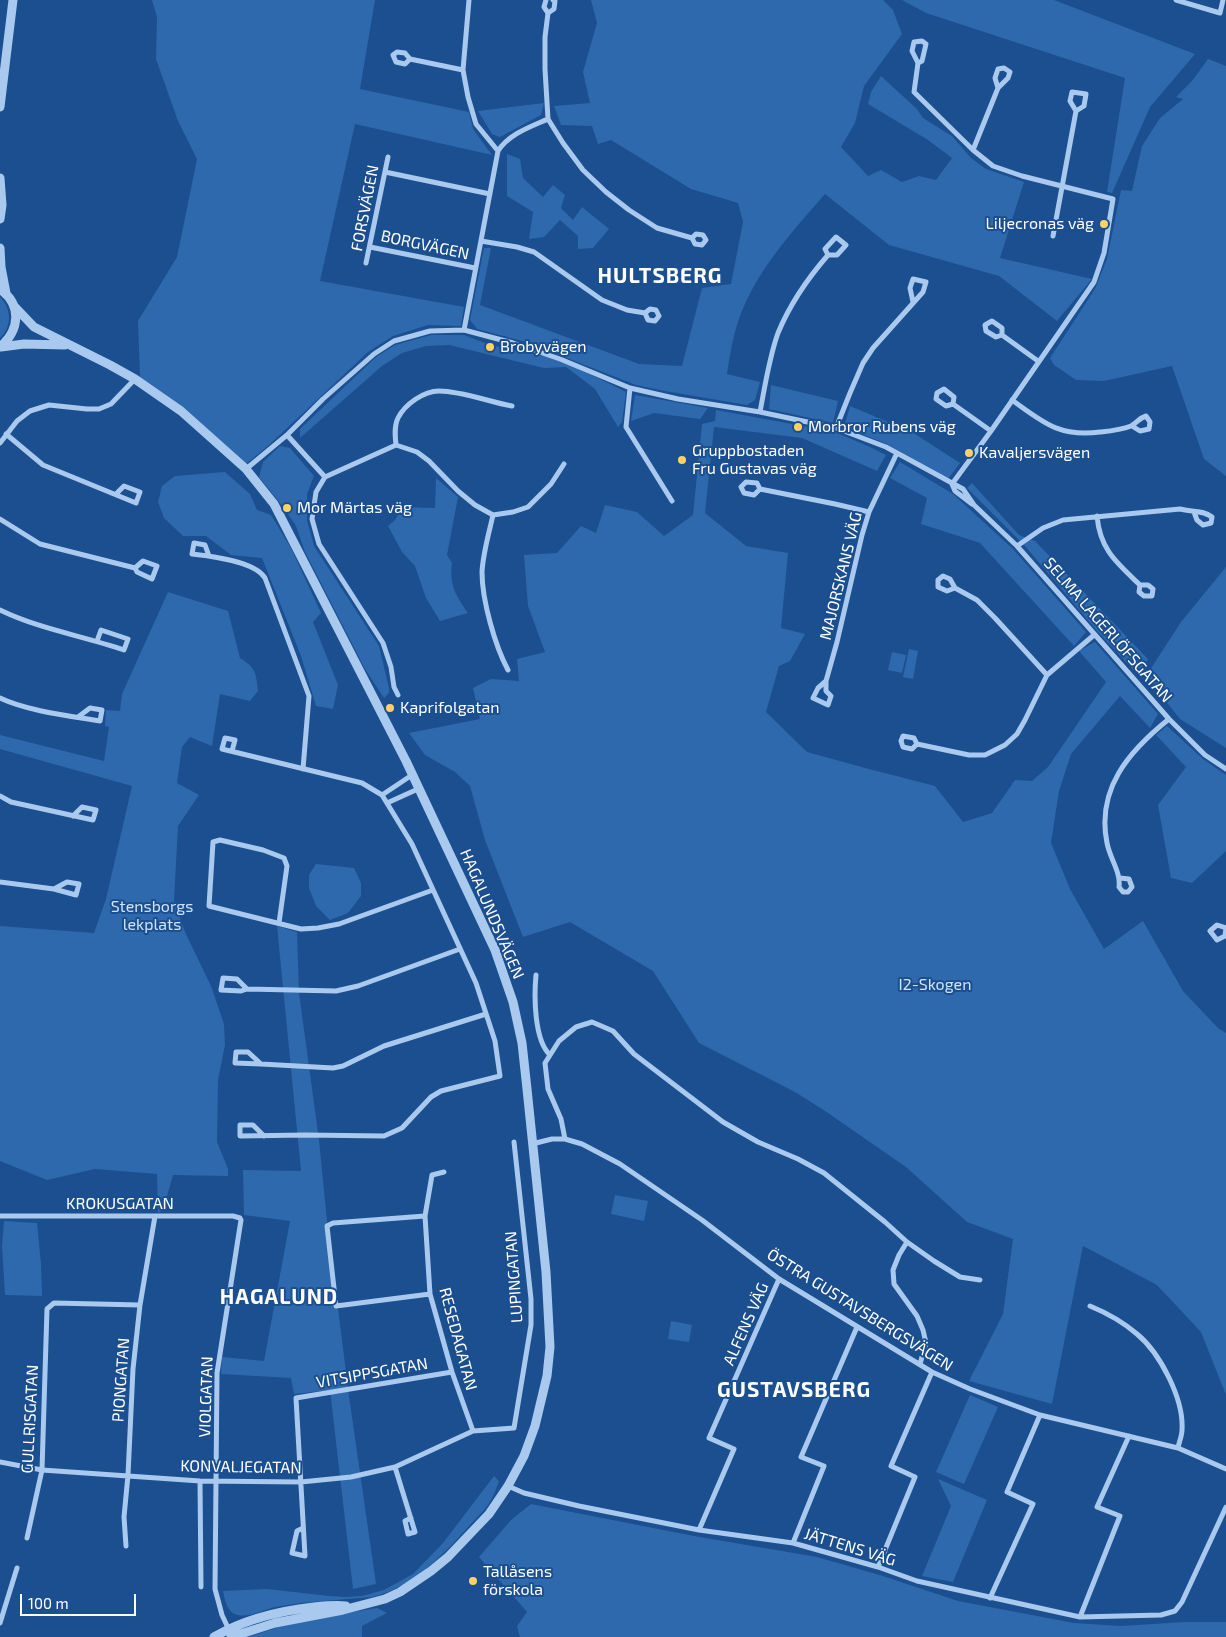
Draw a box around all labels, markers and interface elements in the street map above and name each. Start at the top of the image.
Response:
street label: FORSVÄGEN [347,163,383,253]
place label: Liljecronas väg [985,214,1094,234]
marker: Liljecronas väg [1098,218,1110,230]
street label: BORGVÄGEN [379,226,471,264]
district label: HULTSBERG [596,263,724,289]
place label: Brobyvägen [500,337,587,357]
marker: Brobyvägen [484,341,496,353]
place label: Morbror Rubens väg [808,417,956,437]
marker: Morbror Rubens väg [792,421,804,433]
place label: Gruppbostaden Fru Gustavas väg [692,441,817,479]
place label: Kavaljersvägen [979,443,1090,463]
marker: Kavaljersvägen [963,447,975,459]
marker: Gruppbostaden Fru Gustavas väg [676,454,688,466]
place label: Mor Märtas väg [297,498,412,518]
marker: Mor Märtas väg [281,502,293,514]
street label: MAJORSKANS VÄG [816,510,866,642]
street label: SELMA LAGERLÖFSGATAN [1040,554,1176,706]
place label: Kaprifolgatan [400,698,500,718]
marker: Kaprifolgatan [384,702,396,714]
street label: HAGALUNDSVÄGEN [456,846,528,982]
park label: Stensborgs lekplats [111,897,193,935]
park label: I2-Skogen [899,975,971,995]
street label: KROKUSGATAN [66,1194,174,1214]
street label: LUPINGATAN [501,1230,527,1324]
street label: ÖSTRA GUSTAVSBERGSVÄGEN [763,1245,957,1375]
street label: ALFENS VÄG [719,1280,773,1368]
district label: HAGALUND [219,1284,339,1310]
street label: RESEDAGATAN [435,1285,481,1393]
street label: PIONGATAN [108,1337,134,1423]
street label: VITSIPPSGATAN [315,1354,429,1392]
street label: VIOLGATAN [195,1356,217,1438]
street label: GULLRISGATAN [18,1364,42,1474]
district label: GUSTAVSBERG [716,1377,872,1403]
street label: KONVALJEGATAN [180,1456,302,1478]
street label: JÄTTENS VÄG [802,1524,898,1570]
place label: Tallåsens förskola [483,1562,552,1600]
marker: Tallåsens förskola [467,1575,479,1587]
scale bar [22,1584,139,1616]
text: 100 m [28,1594,69,1612]

